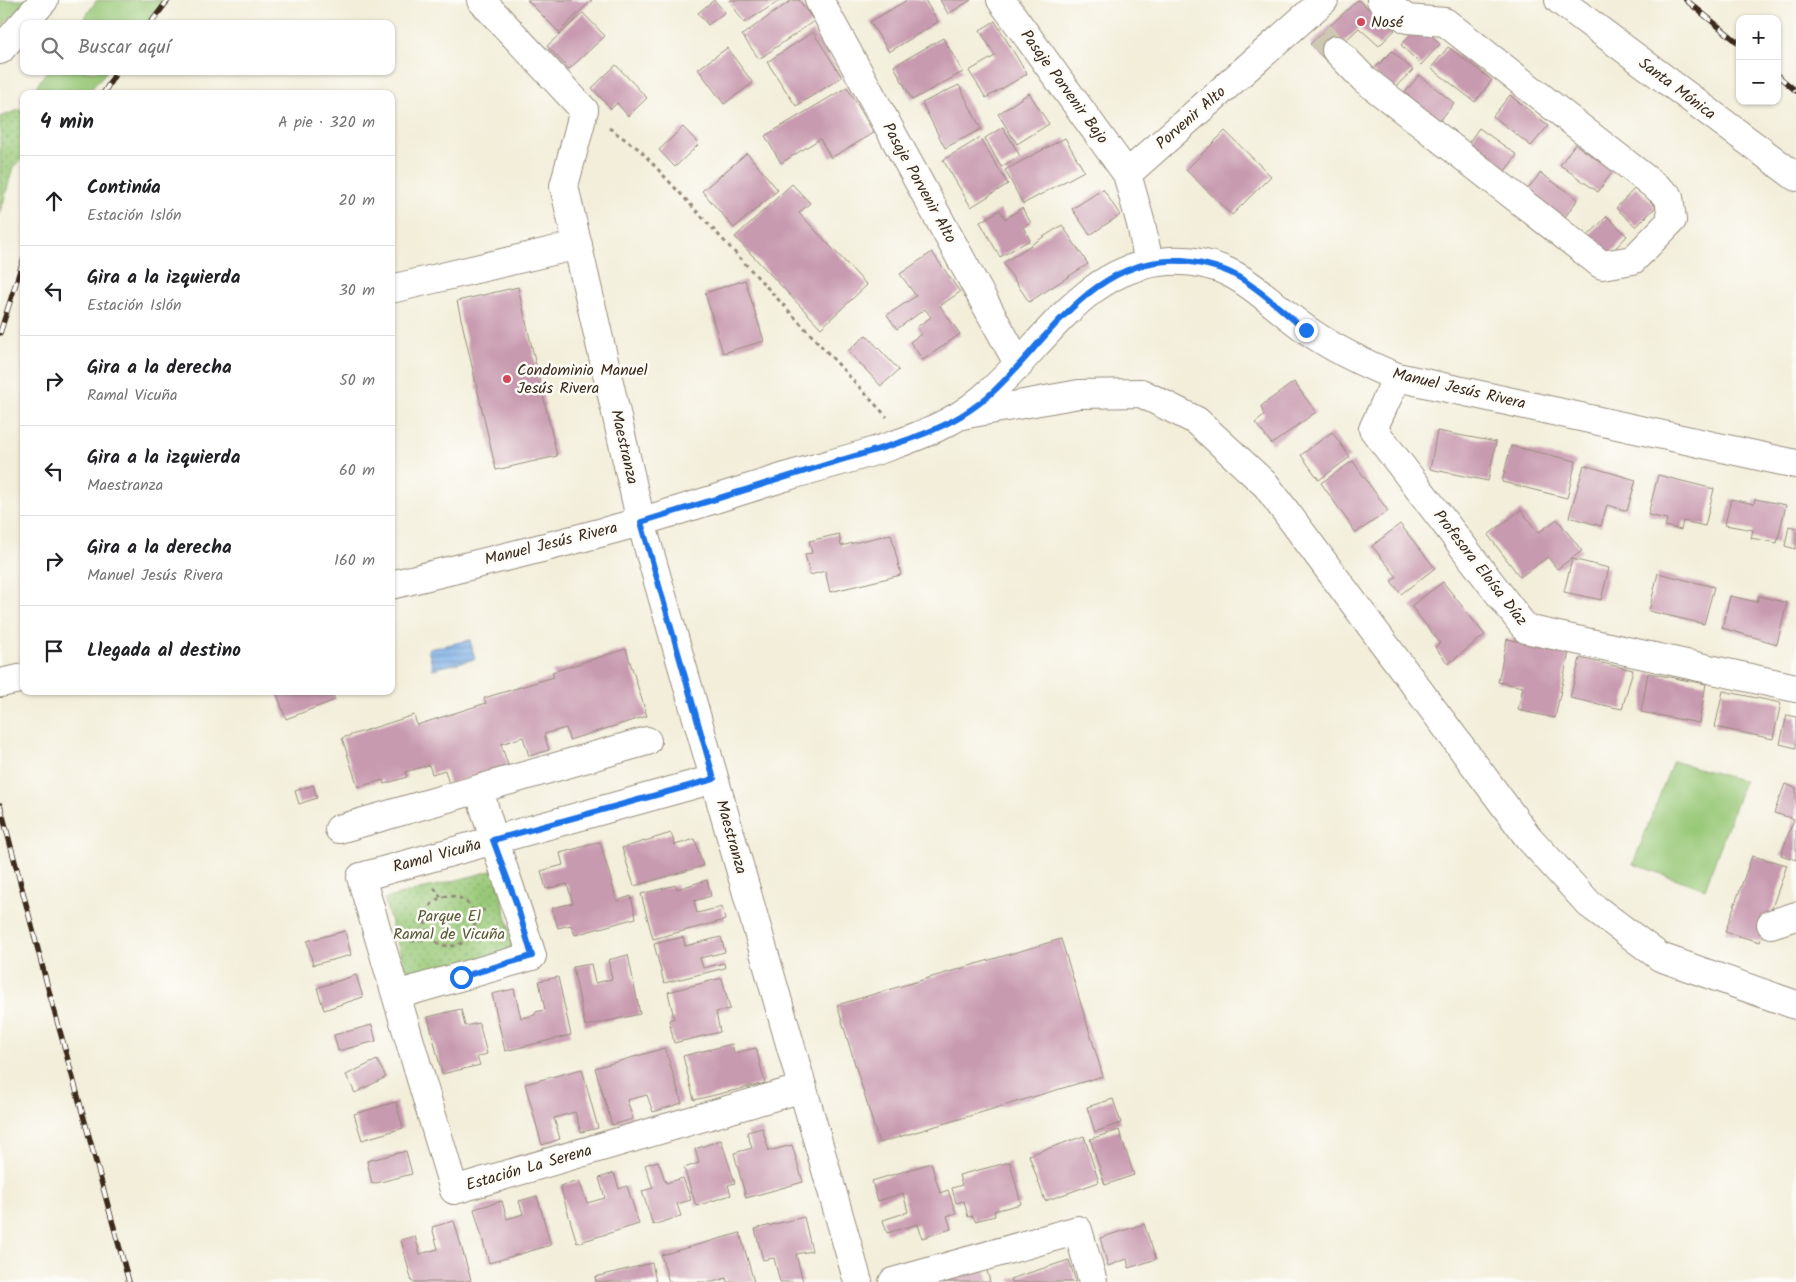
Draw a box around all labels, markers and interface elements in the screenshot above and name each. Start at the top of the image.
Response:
place label: Nosé [1371,10,1404,35]
map controls [1736,15,1781,105]
button: + [1736,15,1781,60]
marker: Nosé [1355,16,1367,28]
search box [20,20,395,75]
street label: Pasaje Porvenir Bajo [1014,24,1114,150]
text: Buscar aquí [78,33,170,63]
icon: search [38,34,66,62]
street label: Santa Mónica [1633,51,1721,127]
button: − [1736,60,1781,105]
street label: Porvenir Alto [1150,80,1232,156]
text: 4 min [40,106,94,139]
text: A pie · 320 m [278,110,375,135]
street label: Pasaje Porvenir Alto [875,118,963,248]
text: Continúa [87,173,161,203]
icon: ahead [40,187,68,215]
text: 20 m [339,188,375,213]
text: Estación Islón [87,203,181,228]
text: Gira a la izquierda [87,263,240,293]
icon: left [40,277,68,305]
text: 30 m [339,278,375,303]
text: Estación Islón [87,293,181,318]
route end [1295,319,1318,342]
text: Gira a la derecha [87,353,232,383]
place label: Condominio Manuel Jesús Rivera [517,358,648,401]
street label: Manuel Jesús Rivera [1390,362,1528,416]
icon: right [40,367,68,395]
text: 50 m [339,368,375,393]
marker: Condominio Manuel Jesús Rivera [501,373,513,385]
text: Ramal Vicuña [87,383,178,408]
street label: Maestranza [603,407,645,487]
text: Gira a la izquierda [87,443,240,473]
icon: left [40,457,68,485]
text: 60 m [339,458,375,483]
text: Maestranza [87,473,163,498]
street label: Profesora Eloísa Díaz [1427,505,1533,631]
street label: Manuel Jesús Rivera [482,515,620,573]
text: Gira a la derecha [87,533,232,563]
icon: right [40,547,68,575]
text: 160 m [334,548,375,573]
text: Manuel Jesús Rivera [87,563,223,588]
text: Llegada al destino [87,636,241,666]
icon: arrive [40,637,68,665]
street label: Maestranza [708,797,754,877]
street label: Ramal Vicuña [390,832,484,880]
park label: Parque El Ramal de Vicuña [393,904,505,947]
route start [450,966,473,989]
street label: Estación La Serena [463,1138,595,1198]

